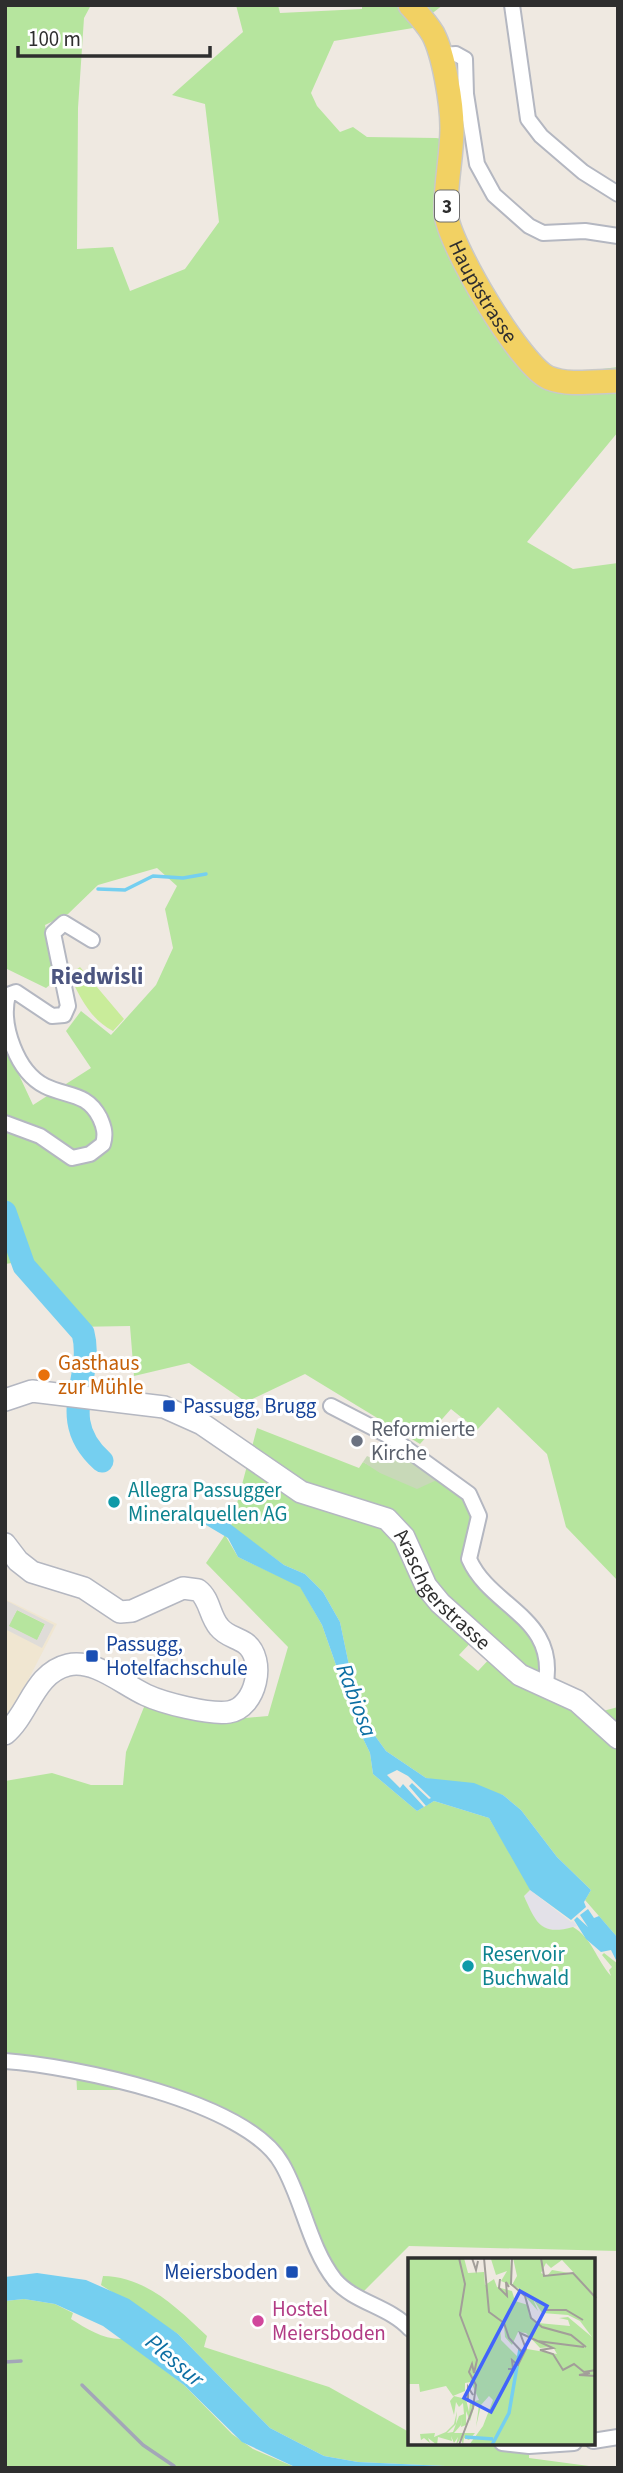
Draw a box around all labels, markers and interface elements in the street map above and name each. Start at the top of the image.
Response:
scale bar [18,14,210,58]
text: 100 m [28,24,81,54]
road number: 3 [435,190,459,222]
street label: Hauptstrasse [441,235,525,349]
district label: Riedwisli [51,960,143,993]
place label: Gasthaus zur Mühle [58,1348,144,1402]
marker: Gasthaus zur Mühle [36,1367,52,1383]
place label: Passugg, Brugg [183,1391,317,1421]
marker: Passugg, Brugg [161,1398,177,1414]
place label: Reformierte Kirche [371,1414,475,1468]
marker: Reformierte Kirche [349,1433,365,1449]
place label: Allegra Passugger Mineralquellen AG [128,1475,288,1529]
marker: Allegra Passugger Mineralquellen AG [106,1494,122,1510]
street label: Araschgerstrasse [388,1521,498,1657]
place label: Passugg, Hotelfachschule [106,1629,248,1683]
marker: Passugg, Hotelfachschule [84,1648,100,1664]
water label: Rabiosa [328,1659,386,1742]
place label: Reservoir Buchwald [482,1939,569,1993]
marker: Reservoir Buchwald [460,1958,476,1974]
place label: Meiersboden [164,2257,278,2287]
inset map [408,2258,595,2445]
marker: Meiersboden [284,2264,300,2280]
place label: Hostel Meiersboden [272,2294,386,2348]
marker: Hostel Meiersboden [250,2313,266,2329]
water label: Plessur [138,2326,212,2396]

